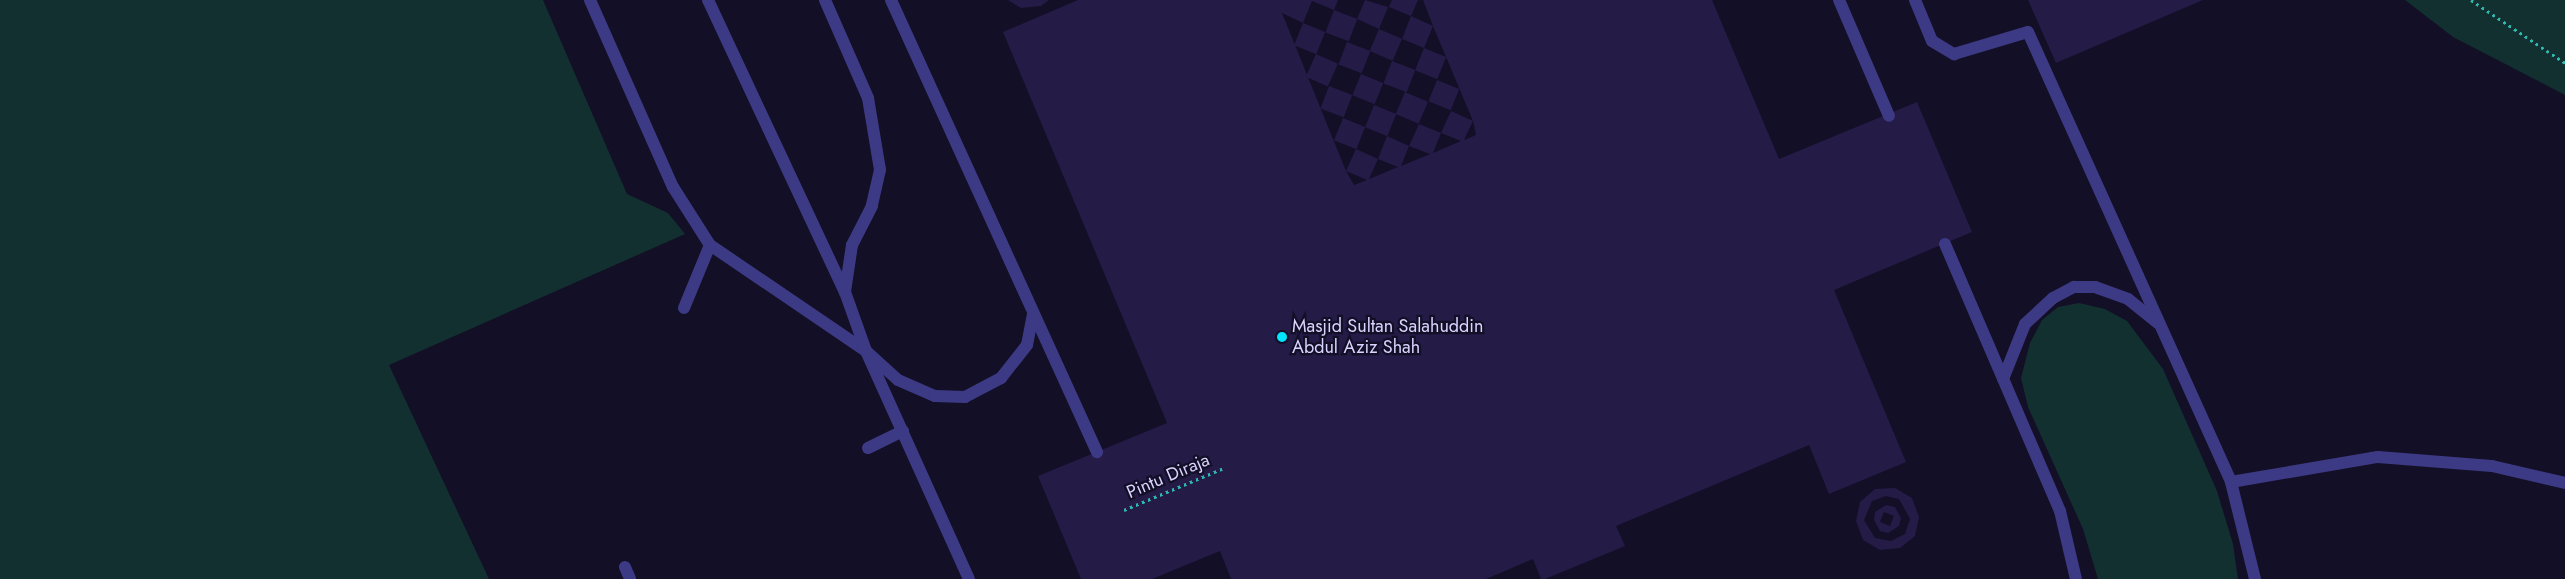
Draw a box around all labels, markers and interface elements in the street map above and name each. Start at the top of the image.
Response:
place label: Masjid Sultan Salahuddin Abdul Aziz Shah [1292,316,1483,358]
marker: Masjid Sultan Salahuddin Abdul Aziz Shah [1276,331,1288,343]
street label: Pintu Diraja [1123,449,1213,503]

